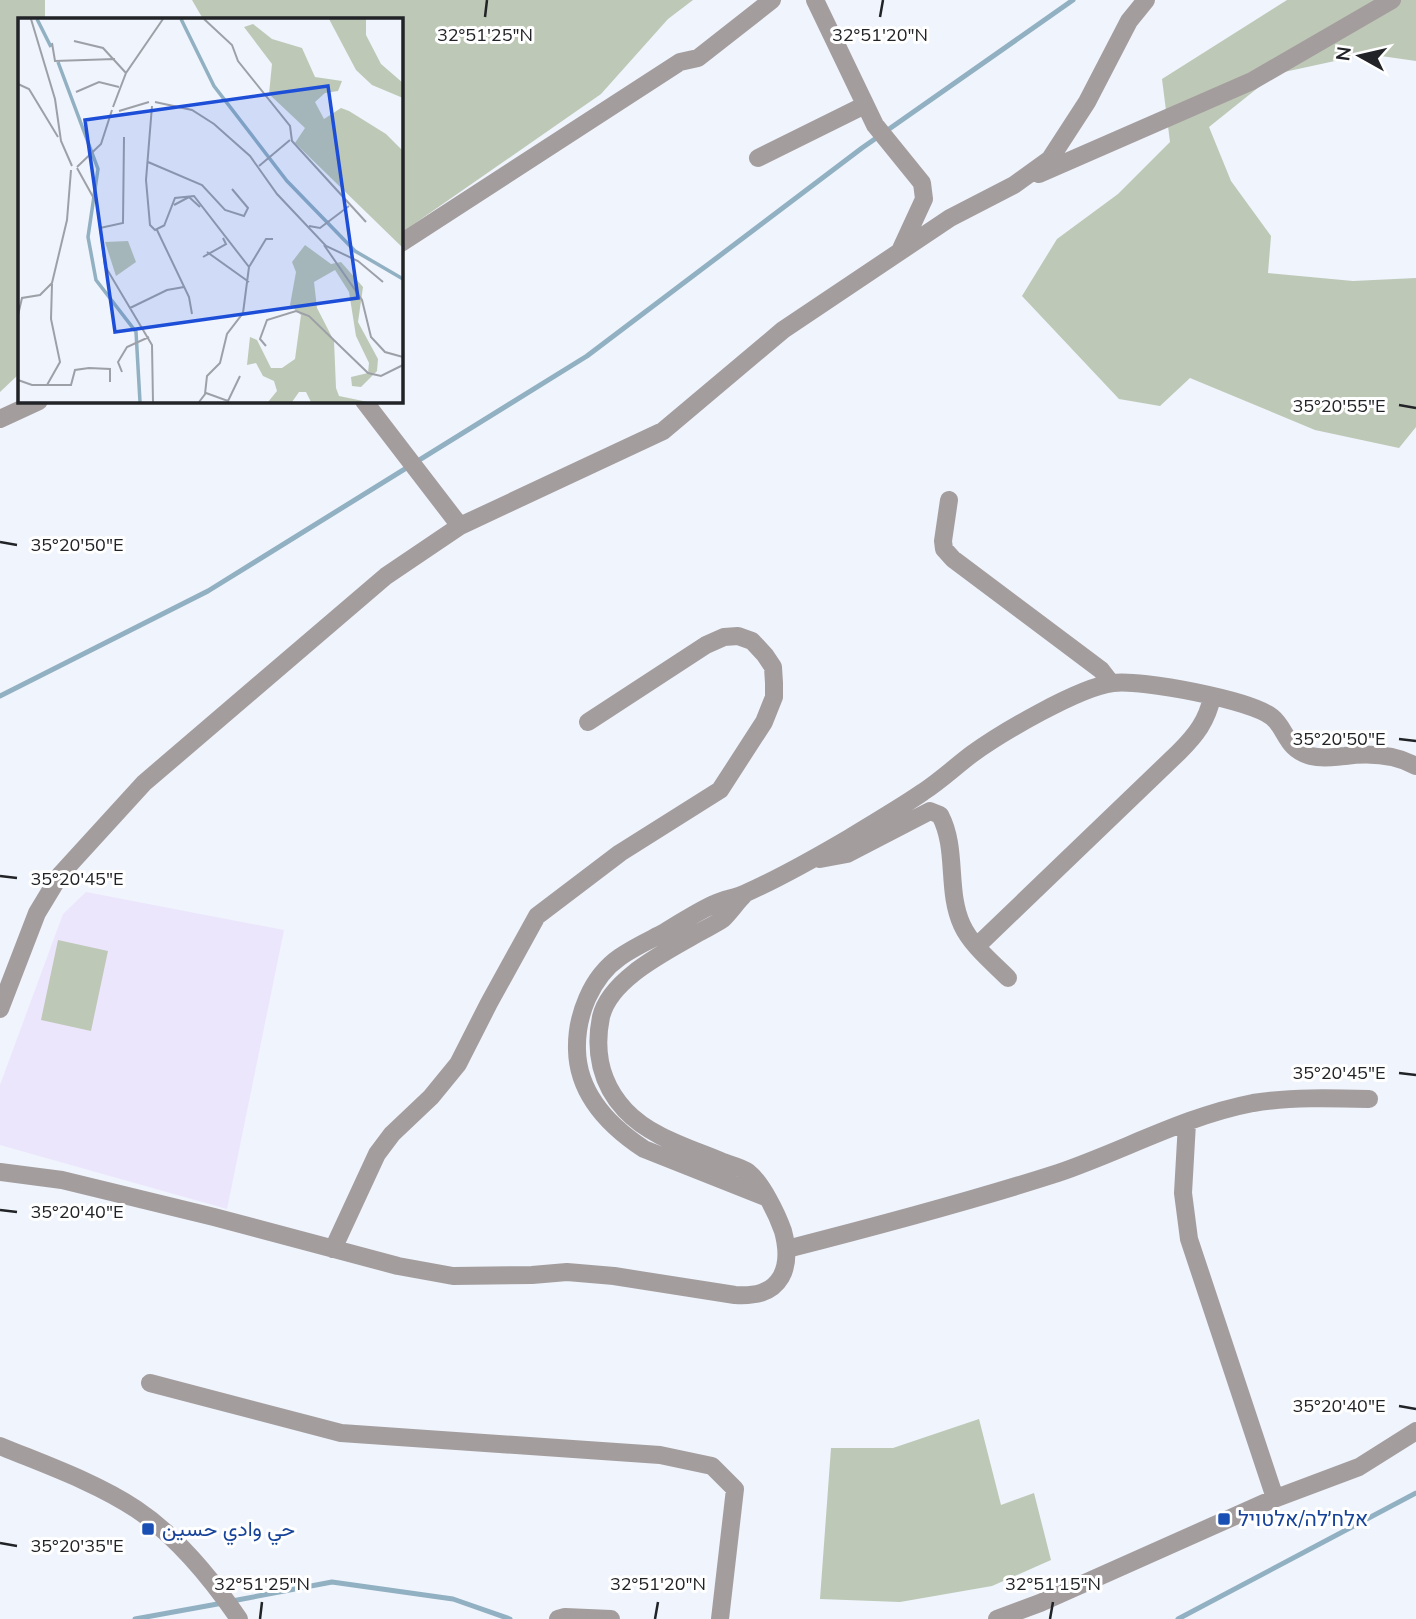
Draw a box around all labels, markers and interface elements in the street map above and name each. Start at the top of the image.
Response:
inset map [18,18,402,402]
north arrow [1325,21,1395,91]
text: 32°51'25"N [437,23,533,46]
text: 32°51'20"N [832,23,928,46]
text: N [1330,45,1356,62]
text: 35°20'55"E [1292,394,1386,417]
text: 35°20'50"E [30,533,124,556]
text: 35°20'50"E [1292,727,1386,750]
text: 35°20'45"E [30,867,124,890]
text: 35°20'45"E [1292,1061,1386,1084]
text: 35°20'40"E [30,1200,124,1223]
text: 35°20'40"E [1292,1394,1386,1417]
place label: אלח׳לה/אלטויל [1238,1505,1368,1531]
marker: אלח׳לה/אלטויל [1216,1511,1232,1527]
place label: حي وادي حسين [162,1515,295,1546]
marker: حي وادي حسين [140,1521,156,1537]
text: 35°20'35"E [30,1534,124,1557]
text: 32°51'25"N [214,1572,310,1595]
text: 32°51'20"N [610,1572,706,1595]
text: 32°51'15"N [1005,1572,1101,1595]

